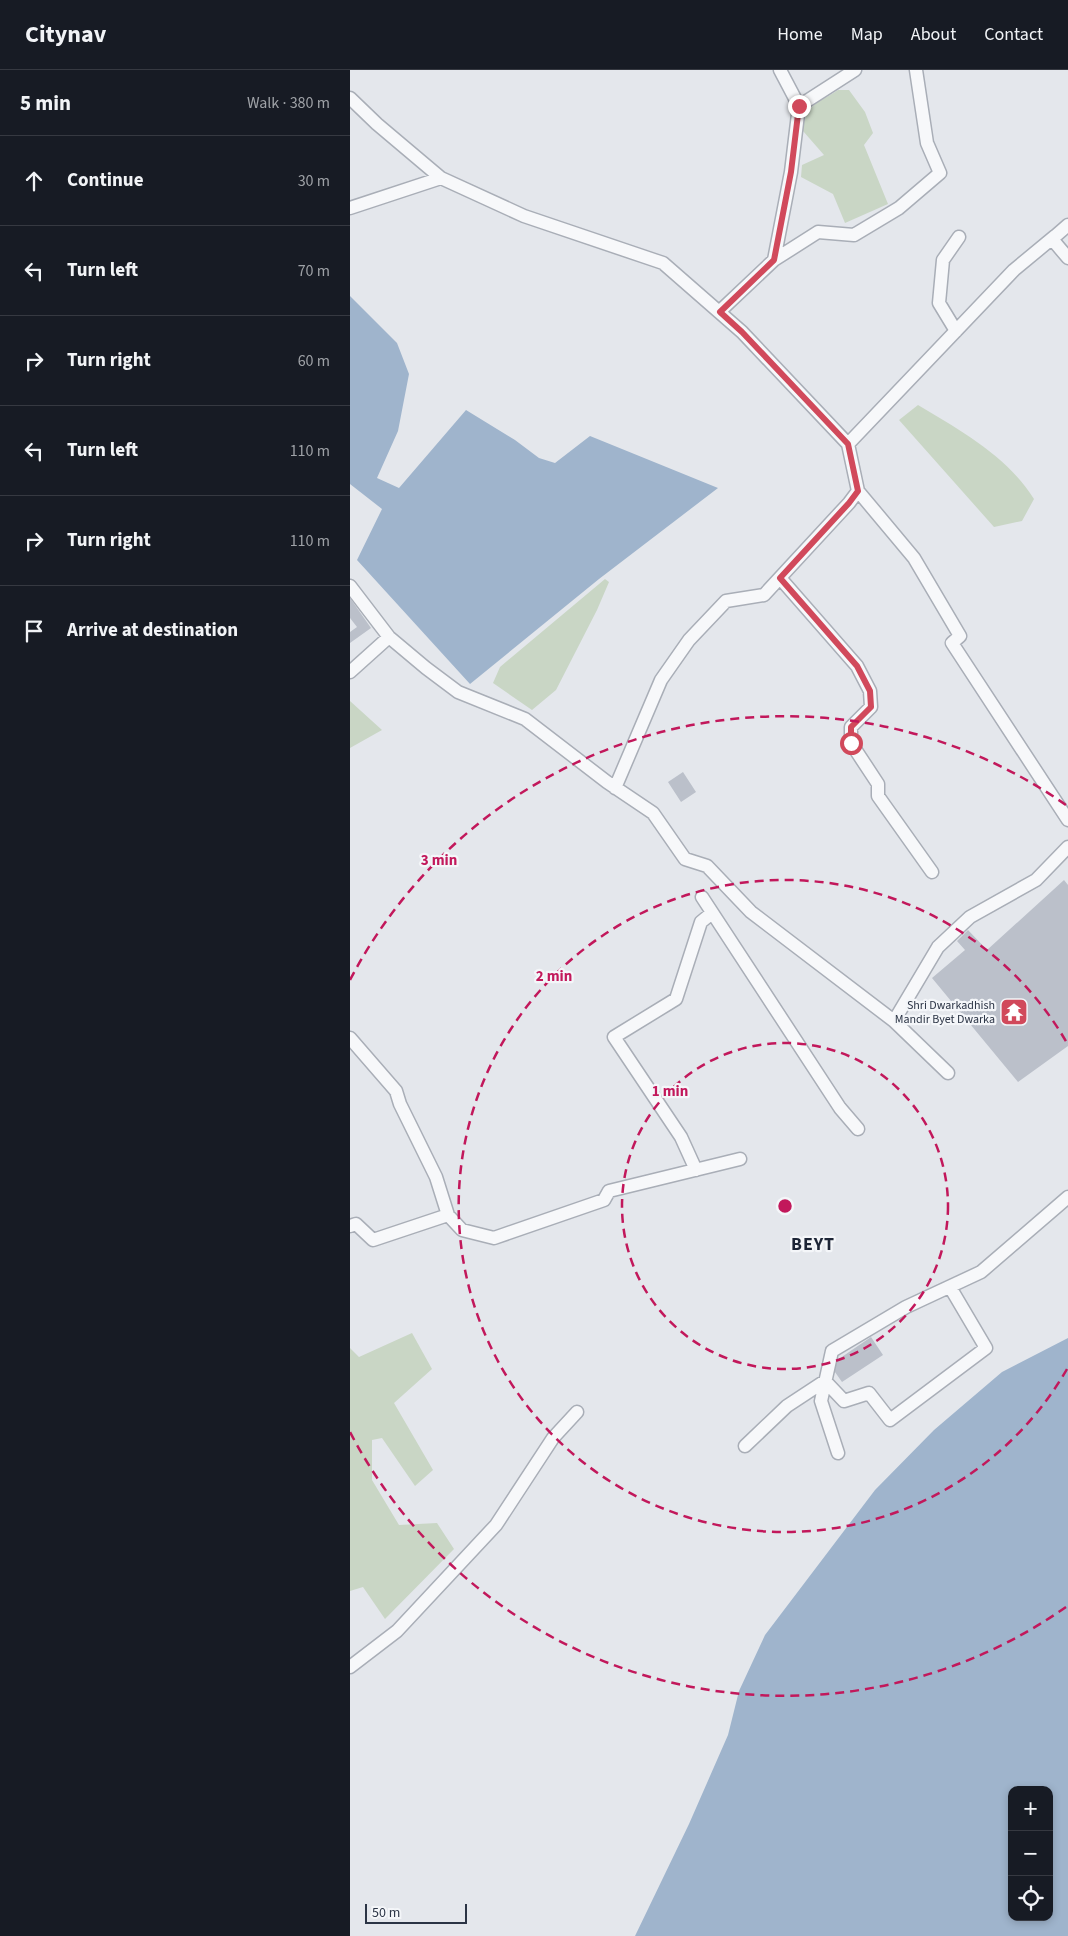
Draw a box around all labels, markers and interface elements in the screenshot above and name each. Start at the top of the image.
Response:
text: Citynav [25,17,106,52]
text: Home [777,22,823,47]
text: Map [851,22,883,47]
text: About [911,22,956,47]
text: Contact [984,22,1043,47]
text: 5 min [20,88,71,118]
text: Walk · 380 m [247,92,330,114]
route end [788,95,811,118]
icon: ahead [20,167,48,195]
text: Continue [67,167,144,194]
text: 30 m [298,170,330,192]
icon: left [20,257,48,285]
text: Turn left [67,257,138,284]
text: 70 m [298,260,330,282]
icon: right [20,347,48,375]
text: Turn right [67,347,151,374]
text: 60 m [298,350,330,372]
icon: left [20,437,48,465]
text: Turn left [67,437,138,464]
text: 110 m [290,440,330,462]
icon: right [20,527,48,555]
text: Turn right [67,527,151,554]
text: 110 m [290,530,330,552]
icon: arrive [20,617,48,645]
text: Arrive at destination [67,617,238,644]
route start [840,732,863,755]
text: 3 min [421,850,457,871]
text: 2 min [536,966,572,987]
place label: Shri Dwarkadhish Mandir Byet Dwarka [895,997,995,1028]
temple icon: Shri Dwarkadhish Mandir Byet Dwarka [999,997,1029,1027]
text: 1 min [652,1081,688,1102]
centre of rings [776,1197,794,1215]
district label: BEYT [791,1232,835,1257]
map controls [1008,1786,1053,1921]
button: + [1008,1786,1053,1831]
button: − [1008,1831,1053,1876]
button: locate [1008,1876,1053,1921]
scale bar [365,1901,468,1924]
text: 50 m [372,1903,400,1923]

